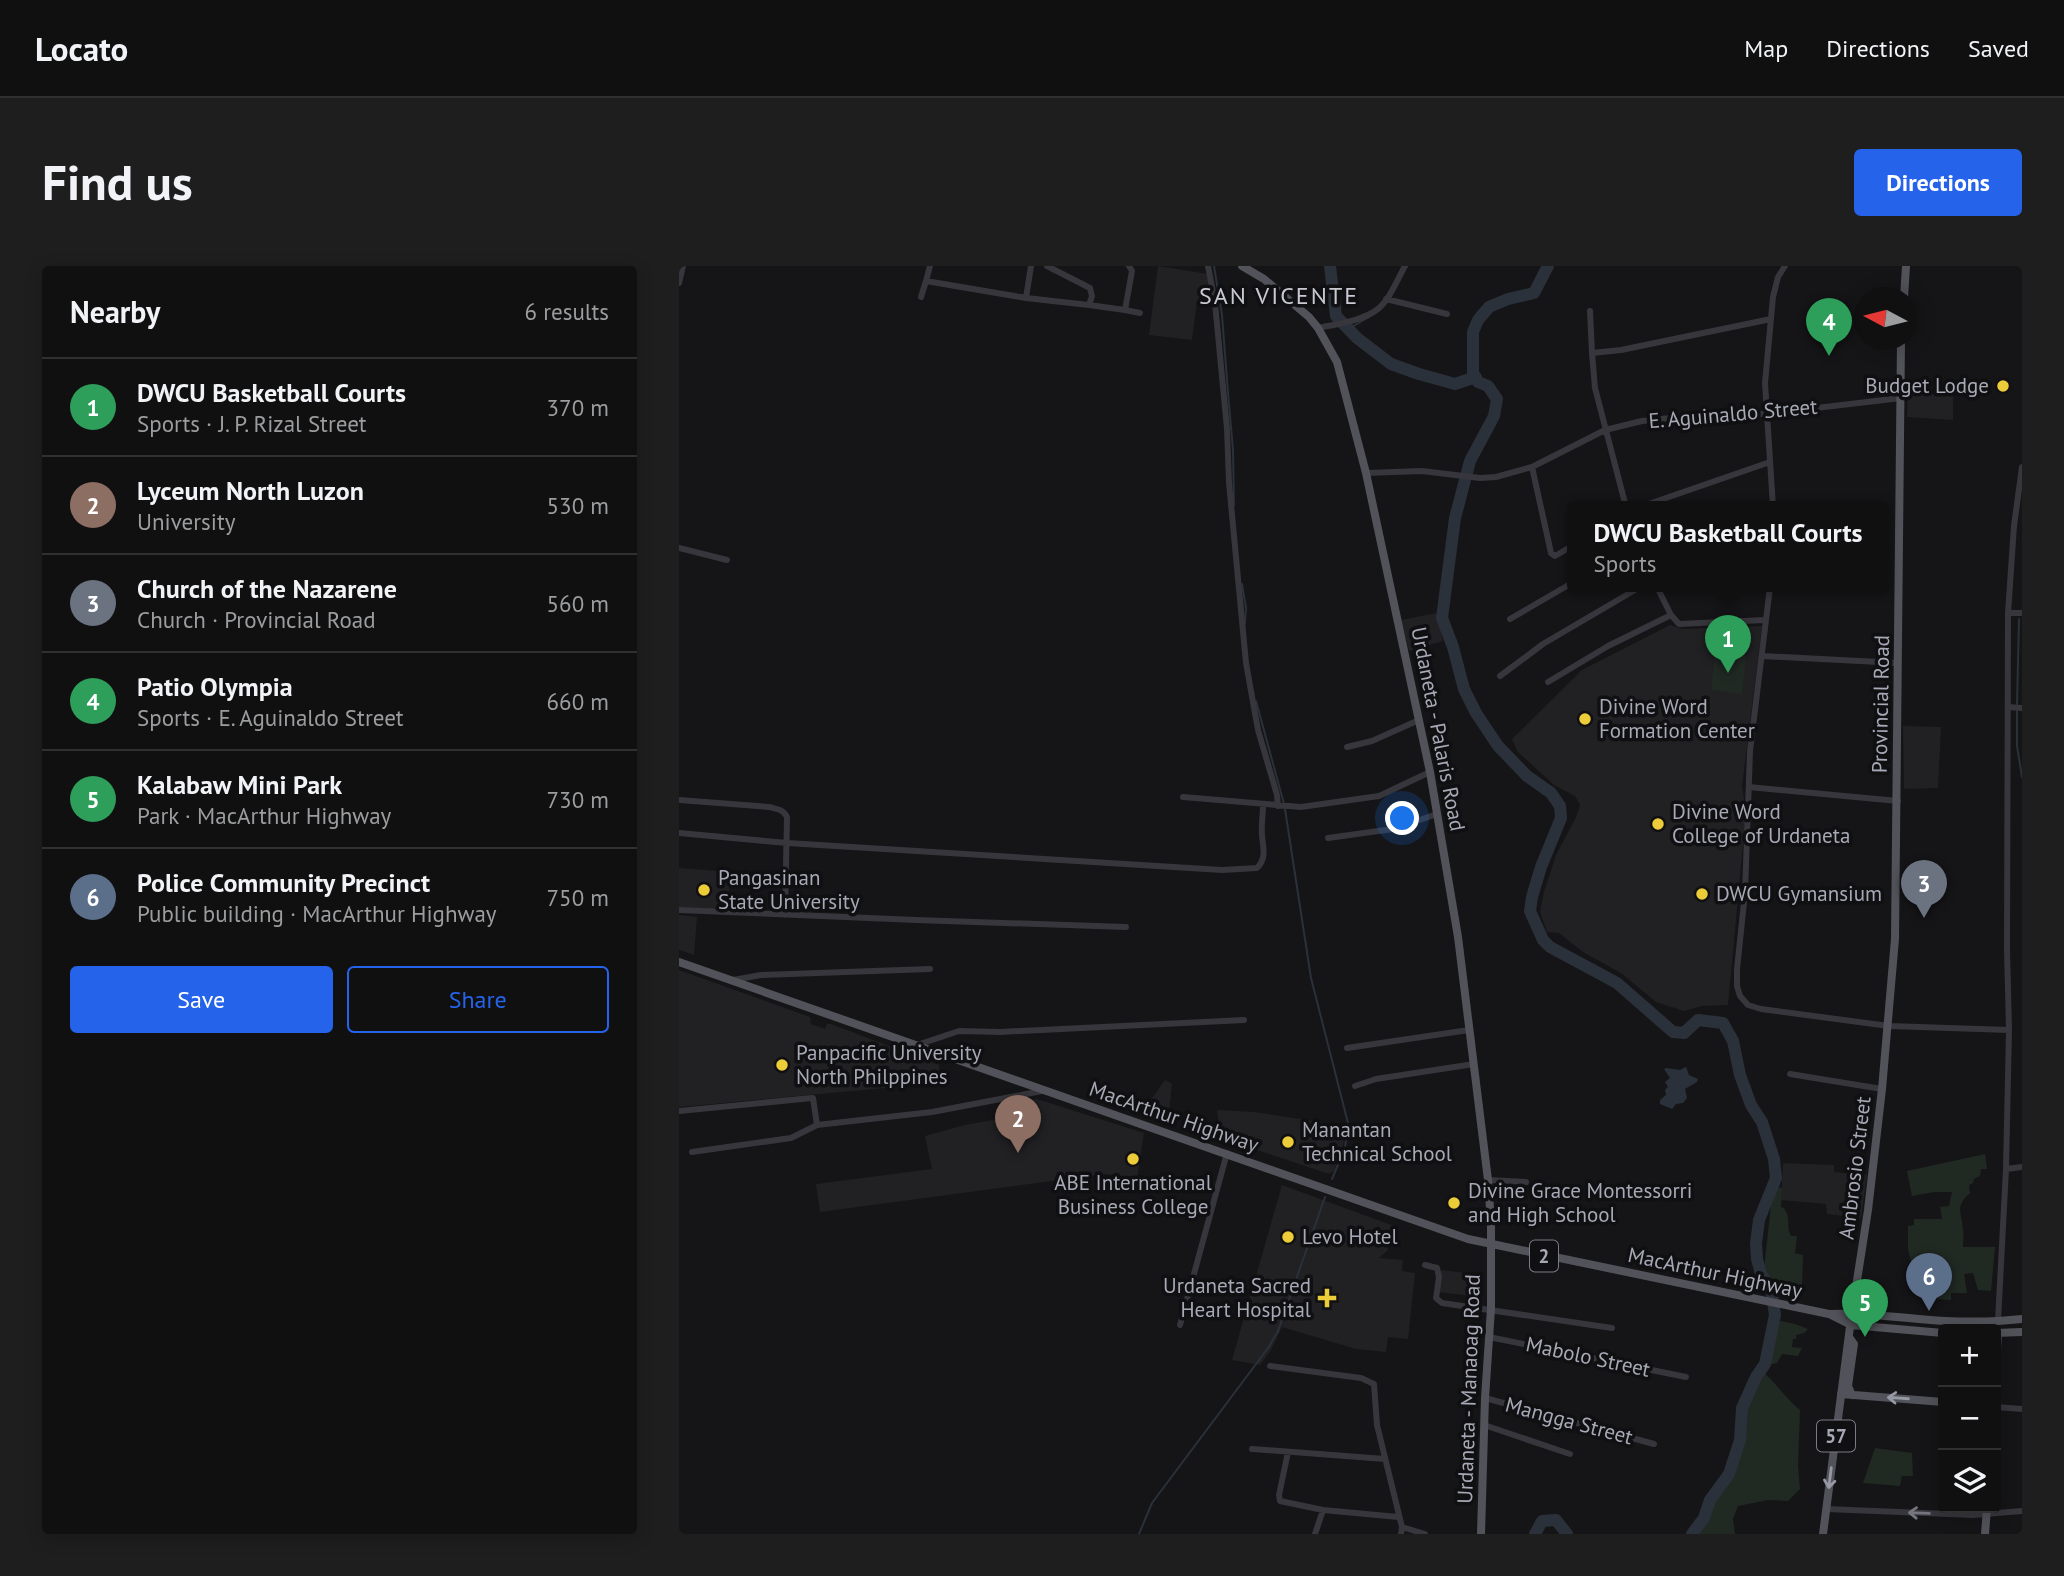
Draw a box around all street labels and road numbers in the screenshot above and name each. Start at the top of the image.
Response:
street label: E. Aguinaldo Street [1648,393,1818,434]
street label: Urdaneta - Palaris Road [1405,625,1472,833]
street label: Provincial Road [1866,635,1895,773]
street label: MacArthur Highway [1086,1075,1263,1158]
street label: Ambrosio Street [1832,1095,1877,1241]
road number: 2 [1530,1240,1558,1272]
street label: MacArthur Highway [1626,1241,1805,1304]
street label: Urdaneta - Manaoag Road [1451,1274,1486,1504]
street label: Mabolo Street [1524,1330,1653,1383]
street label: Mangga Street [1502,1391,1636,1450]
road number: 57 [1817,1420,1855,1452]

